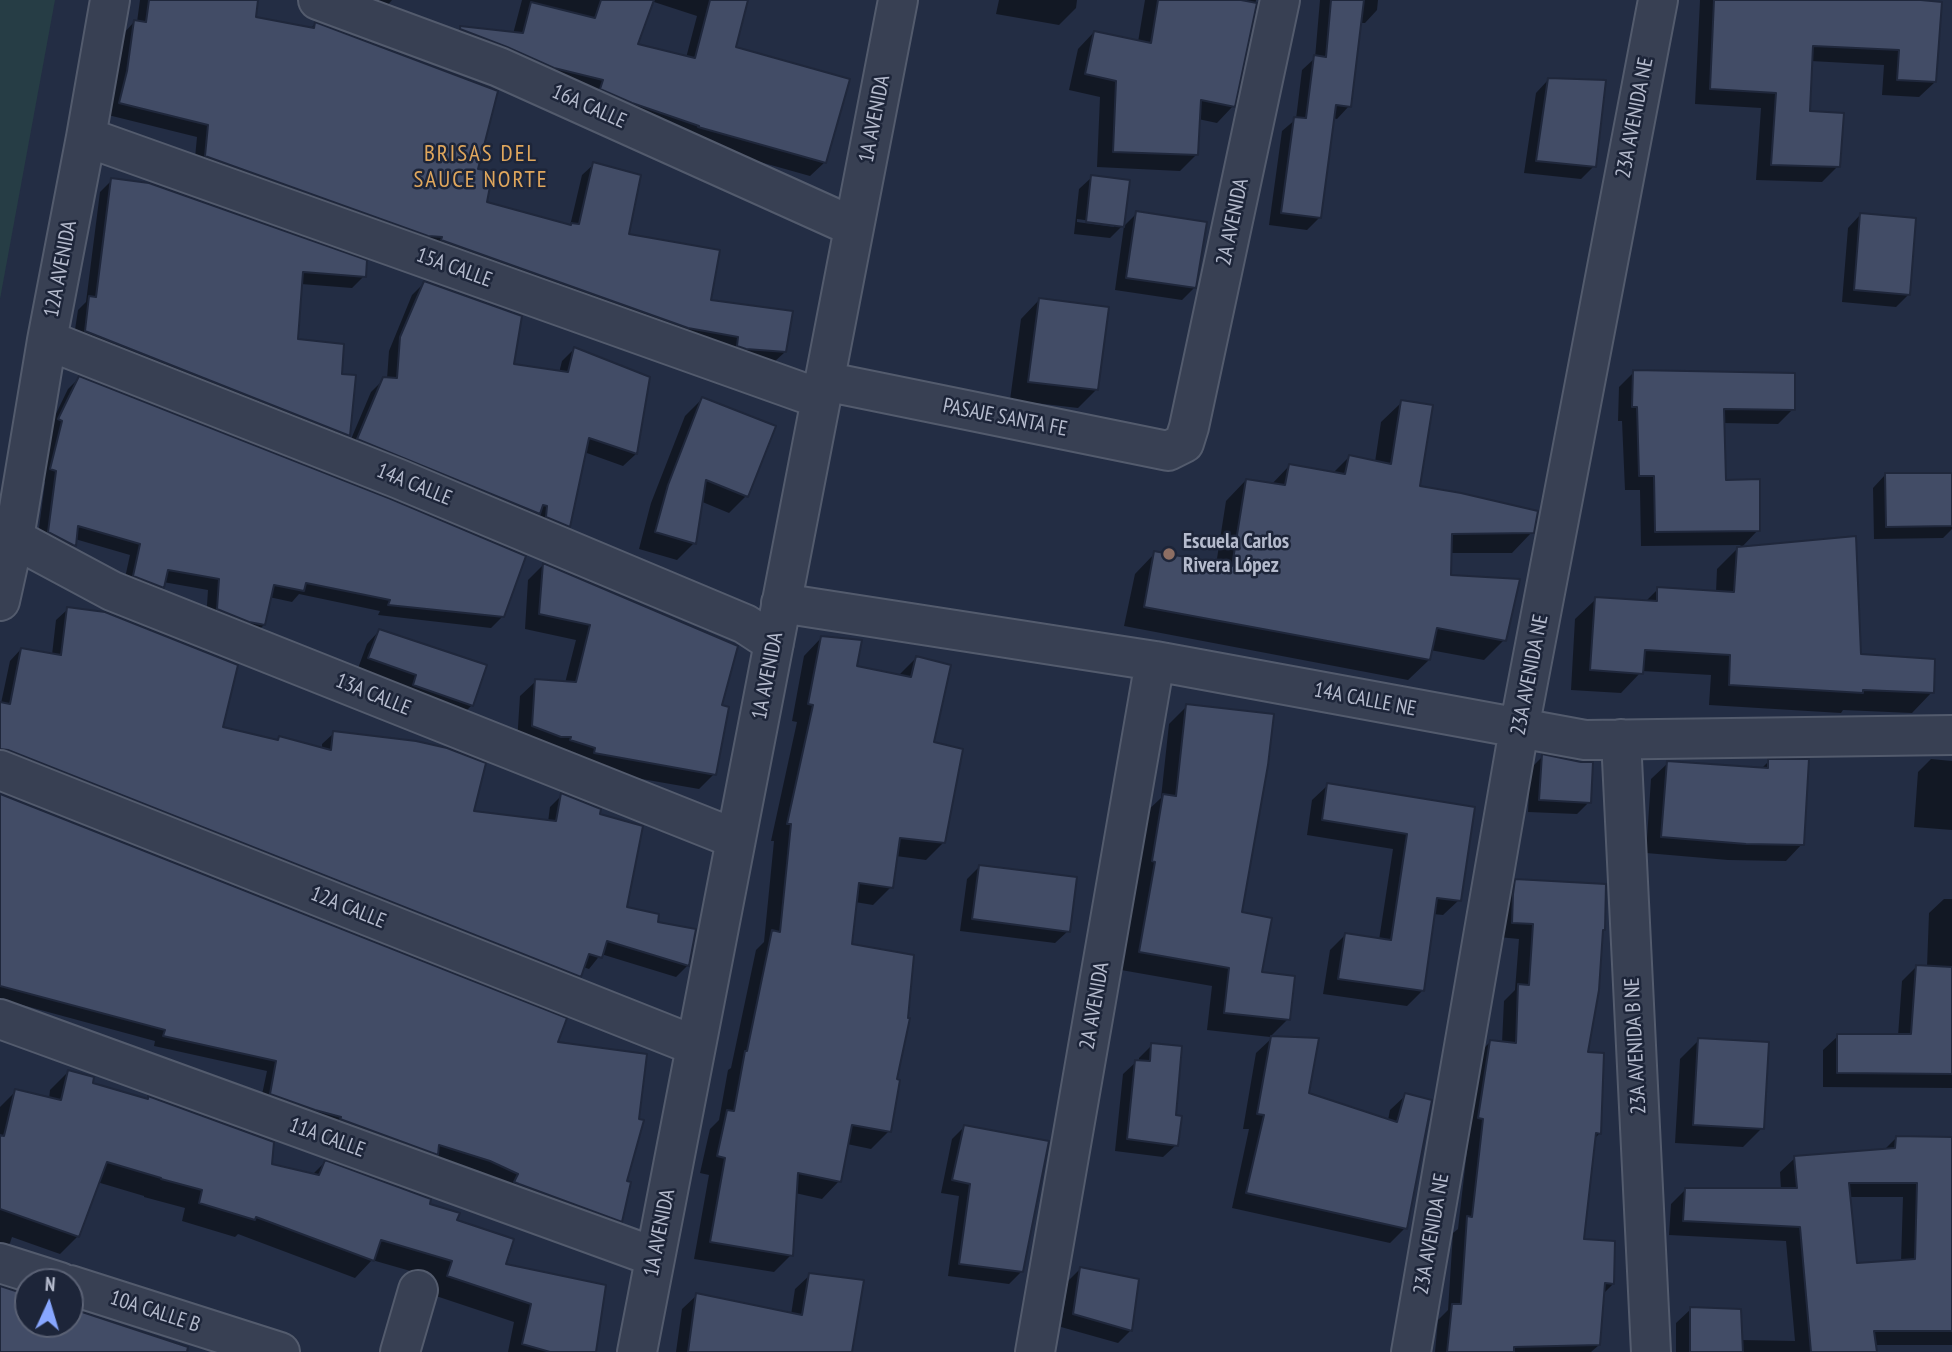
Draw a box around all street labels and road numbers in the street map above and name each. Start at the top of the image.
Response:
street label: 23A AVENIDA NE [1611,55,1659,181]
street label: 1A AVENIDA [854,73,896,165]
street label: 16A CALLE [548,79,630,135]
street label: 2A AVENIDA [1211,176,1255,268]
street label: 12A AVENIDA [39,219,83,319]
street label: 15A CALLE [413,243,495,293]
street label: PASAJE SANTA FE [941,394,1069,442]
street label: 14A CALLE [373,459,455,511]
street label: 23A AVENIDA NE [1506,612,1554,738]
street label: 1A AVENIDA [747,630,789,722]
street label: 13A CALLE [332,669,414,721]
street label: 14A CALLE NE [1312,678,1418,722]
street label: 12A CALLE [307,882,389,934]
street label: 2A AVENIDA [1075,960,1115,1052]
street label: 23A AVENIDA B NE [1620,977,1652,1115]
street label: 11A CALLE [286,1113,368,1163]
street label: 23A AVENIDA NE [1409,1171,1455,1297]
street label: 1A AVENIDA [639,1187,681,1279]
street label: 10A CALLE B [107,1286,203,1338]

